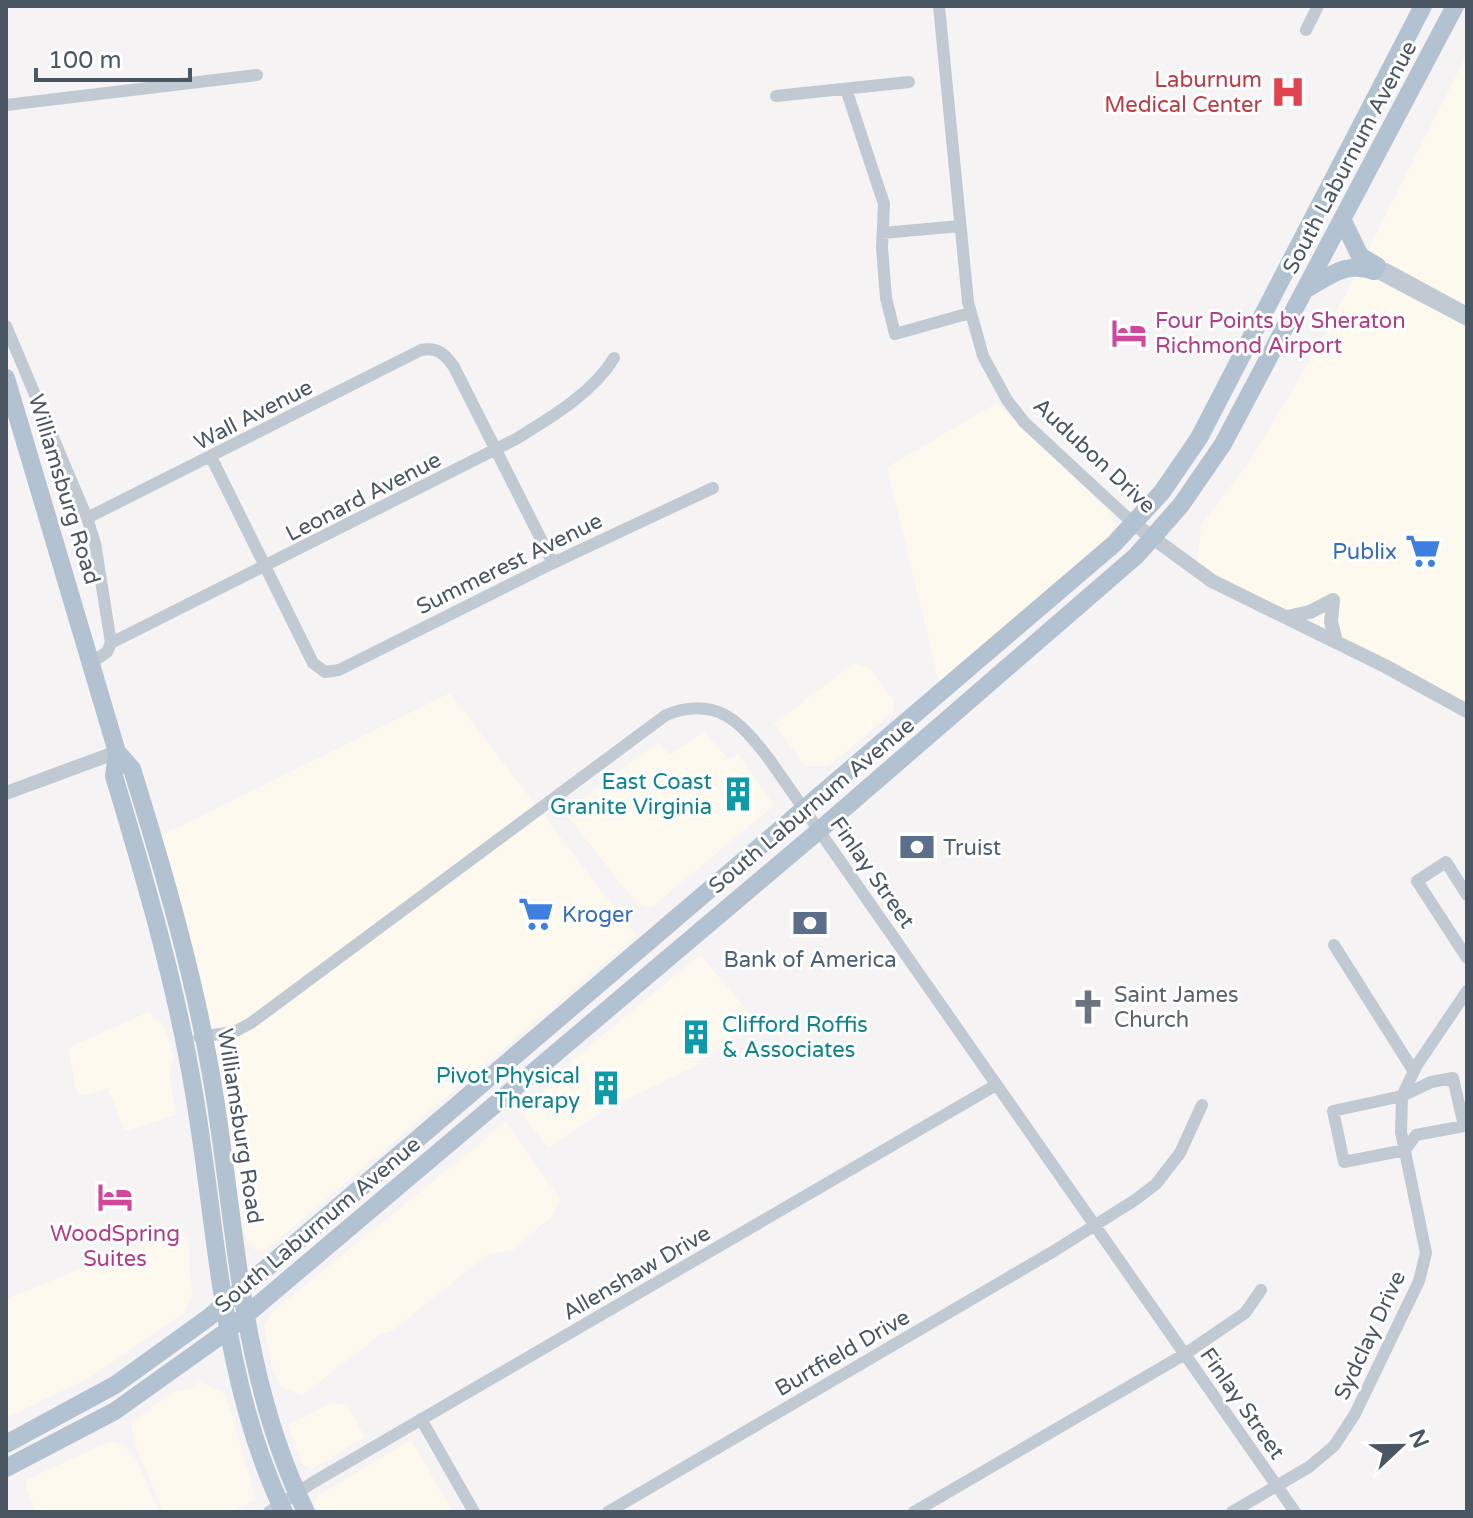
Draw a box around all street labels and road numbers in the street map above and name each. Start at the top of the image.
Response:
street label: South Laburnum Avenue [1277,37,1422,278]
street label: Wall Avenue [190,374,317,456]
street label: Williamsburg Road [23,391,105,587]
street label: Audubon Drive [1028,393,1161,519]
street label: Leonard Avenue [282,447,445,547]
street label: Summerest Avenue [412,508,607,620]
street label: South Laburnum Avenue [704,712,920,899]
street label: Finlay Street [824,812,920,933]
street label: Williamsburg Road [212,1027,268,1226]
street label: South Laburnum Avenue [210,1131,426,1318]
street label: Allenshaw Drive [558,1220,715,1326]
street label: Sydclay Drive [1329,1267,1411,1404]
street label: Burtfield Drive [771,1304,914,1402]
street label: Finlay Street [1194,1343,1290,1464]

